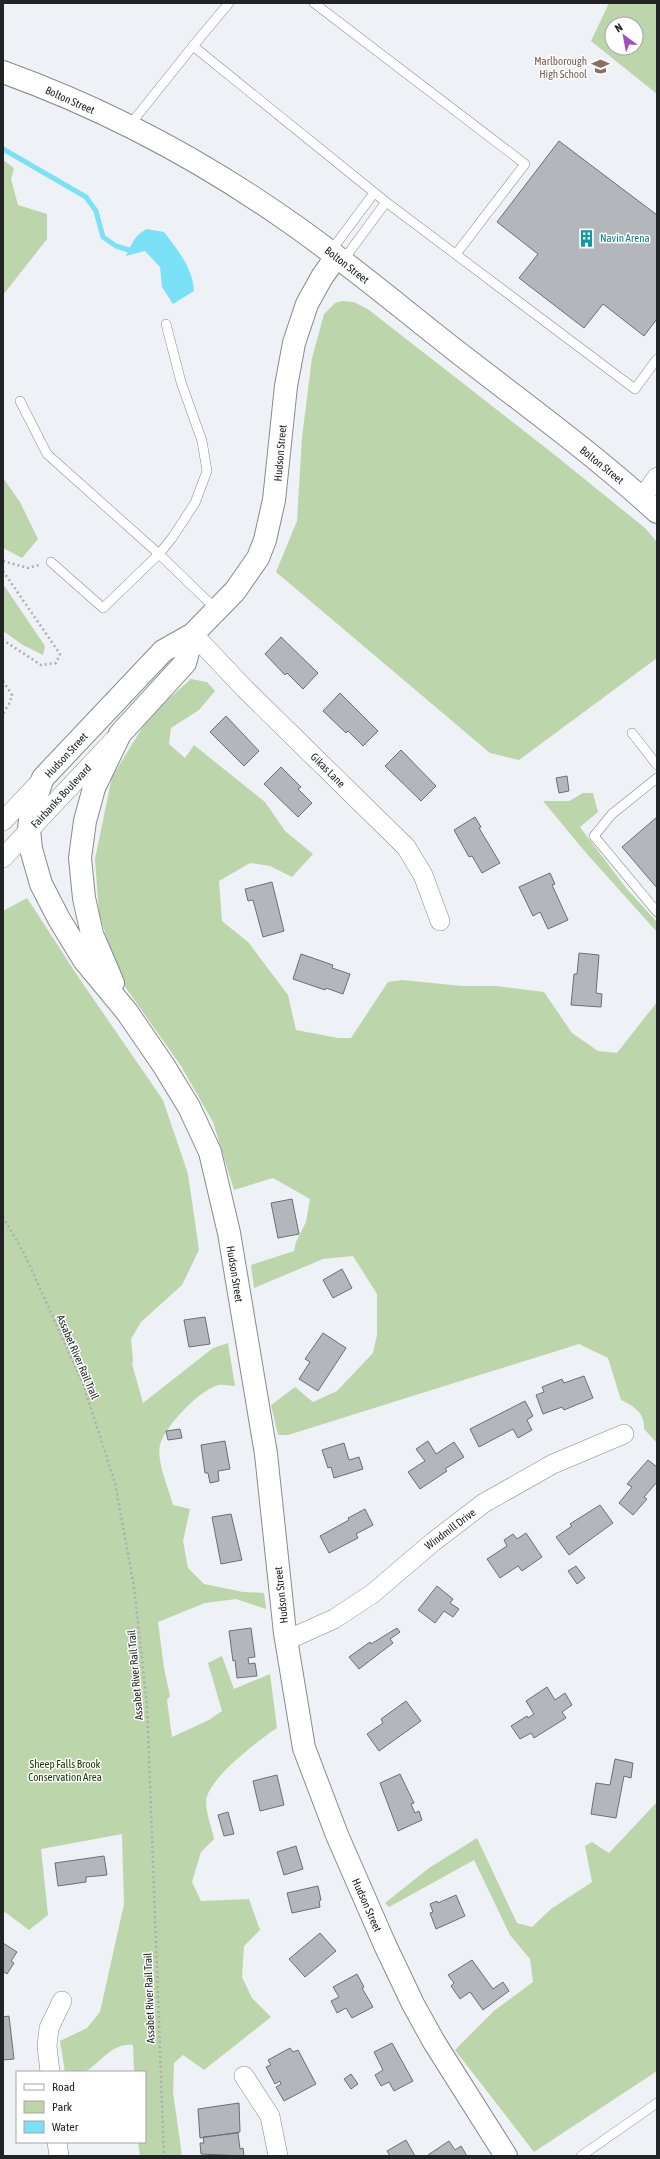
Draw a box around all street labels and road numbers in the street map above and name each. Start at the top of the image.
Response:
street label: Bolton Street [44,84,96,116]
street label: Bolton Street [323,244,371,286]
street label: Hudson Street [272,424,288,482]
street label: Bolton Street [578,444,626,486]
street label: Hudson Street [42,730,90,780]
street label: Gikas Lane [308,750,348,790]
street label: Fairbanks Boulevard [29,762,93,830]
street label: Hudson Street [225,1245,245,1303]
street label: Assabet River Rail Trail [55,1313,101,1401]
street label: Windmill Drive [422,1506,478,1552]
street label: Hudson Street [272,1566,290,1624]
street label: Assabet River Rail Trail [125,1629,145,1721]
street label: Hudson Street [350,1877,384,1933]
street label: Assabet River Rail Trail [141,1952,157,2044]

